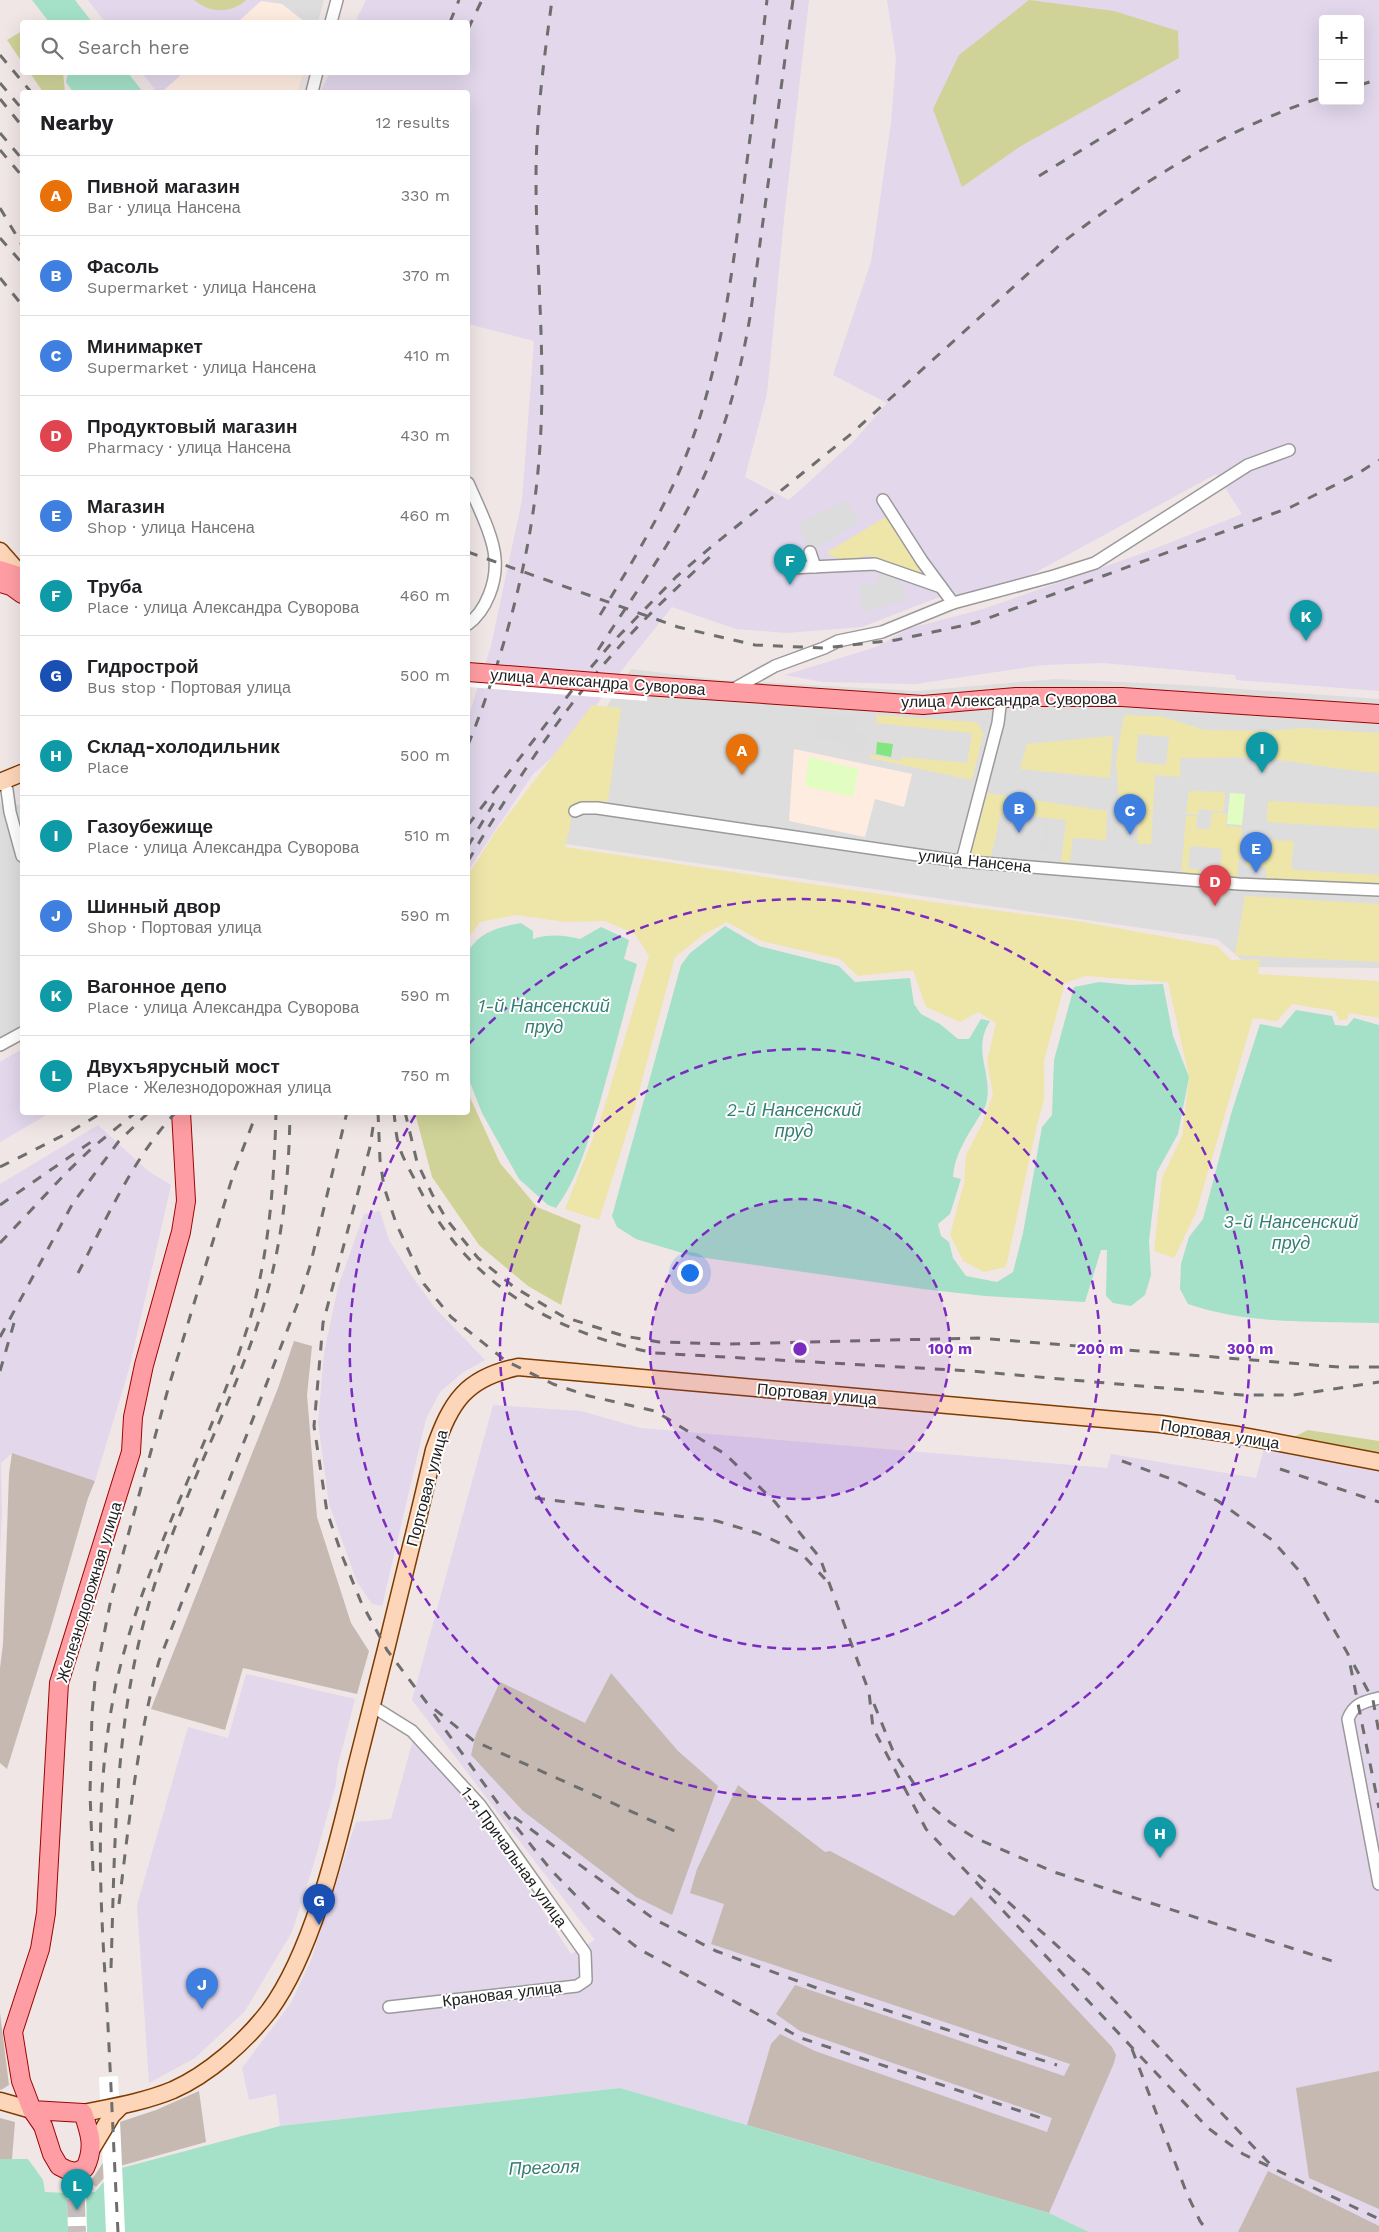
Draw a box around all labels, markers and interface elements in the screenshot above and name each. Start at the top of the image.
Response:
map controls [1319,15,1364,105]
button: + [1319,15,1364,60]
search box [20,20,470,75]
icon: search [38,34,66,62]
text: Search here [78,36,189,59]
button: − [1319,60,1364,105]
text: Nearby [40,110,113,135]
text: 12 results [375,113,450,132]
text: Пивной магазин [87,175,240,198]
text: A [51,186,61,205]
text: 330 m [401,186,450,205]
text: Bar · улица Нансена [87,198,241,217]
text: Фасоль [87,255,159,278]
text: B [51,266,61,285]
text: 370 m [402,266,450,285]
text: Supermarket · улица Нансена [87,278,316,297]
text: Минимаркет [87,335,203,358]
text: C [51,346,61,365]
text: 410 m [404,346,450,365]
text: Supermarket · улица Нансена [87,358,316,377]
text: Продуктовый магазин [87,415,297,438]
text: D [50,426,62,445]
text: 430 m [400,426,450,445]
text: Pharmacy · улица Нансена [87,438,291,457]
text: Магазин [87,495,165,518]
text: E [51,506,61,525]
text: 460 m [400,506,450,525]
text: Shop · улица Нансена [87,518,255,537]
pin: F [774,544,806,585]
text: Труба [87,575,142,598]
text: F [51,586,61,605]
text: 460 m [400,586,450,605]
text: Place · улица Александра Суворова [87,598,359,617]
pin: K [1290,600,1322,641]
text: Гидрострой [87,655,199,678]
street label: улица Александра Суворова [490,665,706,699]
text: G [50,666,62,685]
text: 500 m [400,666,450,685]
text: Bus stop · Портовая улица [87,678,291,697]
street label: улица Александра Суворова [901,689,1117,711]
pin: I [1246,732,1278,773]
pin: A [726,734,758,775]
text: Склад-холодильник [87,735,280,758]
text: H [50,746,62,765]
text: 500 m [400,746,450,765]
text: Place [87,758,129,777]
pin: B [1003,792,1035,833]
pin: C [1114,794,1146,835]
text: Газоубежище [87,815,213,838]
text: I [53,826,59,845]
text: 510 m [404,826,450,845]
pin: E [1240,832,1272,873]
text: Place · улица Александра Суворова [87,838,359,857]
street label: улица Нансена [918,846,1032,876]
pin: D [1199,865,1231,906]
text: Шинный двор [87,895,221,918]
text: J [51,906,61,925]
text: 590 m [400,906,450,925]
text: Shop · Портовая улица [87,918,262,937]
text: Вагонное депо [87,975,227,998]
text: K [50,986,62,1005]
text: 590 m [400,986,450,1005]
water label: 1-й Нансенский пруд [478,995,610,1037]
text: Place · улица Александра Суворова [87,998,359,1017]
text: Двухъярусный мост [87,1055,280,1078]
text: L [51,1066,61,1085]
text: 750 m [401,1066,450,1085]
text: Place · Железнодорожная улица [87,1078,331,1097]
water label: 2-й Нансенский пруд [727,1099,861,1141]
water label: 3-й Нансенский пруд [1224,1211,1358,1253]
your location [677,1260,703,1286]
centre of rings [791,1340,809,1358]
text: 100 m [928,1340,972,1358]
text: 200 m [1077,1340,1123,1358]
text: 300 m [1227,1340,1273,1358]
street label: Портовая улица [756,1379,878,1409]
street label: Портовая улица [1159,1415,1281,1453]
street label: Портовая улица [402,1427,452,1549]
street label: Железнодорожная улица [52,1499,126,1685]
street label: 1-я Причальная улица [457,1783,571,1931]
pin: H [1144,1817,1176,1858]
pin: G [303,1884,335,1925]
pin: J [186,1968,218,2009]
street label: Крановая улица [441,1977,563,2011]
water label: Преголя [508,2155,580,2179]
pin: L [61,2169,93,2210]

